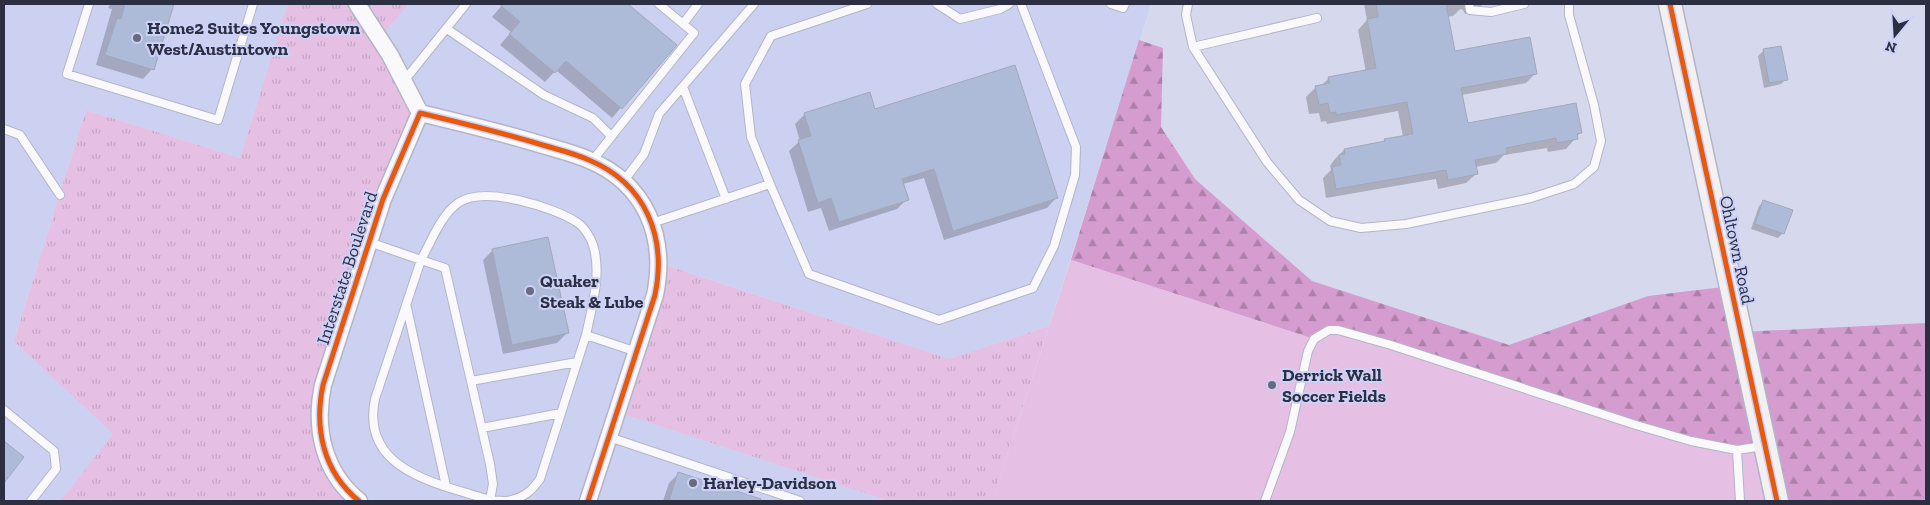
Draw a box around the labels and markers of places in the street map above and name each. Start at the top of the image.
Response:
place label: Home2 Suites Youngstown West/Austintown [147,17,361,60]
marker: Home2 Suites Youngstown West/Austintown [131,32,143,44]
place label: Quaker Steak & Lube [540,270,644,313]
marker: Quaker Steak & Lube [524,285,536,297]
place label: Derrick Wall Soccer Fields [1282,364,1386,407]
marker: Derrick Wall Soccer Fields [1266,379,1278,391]
place label: Harley-Davidson [703,472,837,494]
marker: Harley-Davidson [687,477,699,489]

